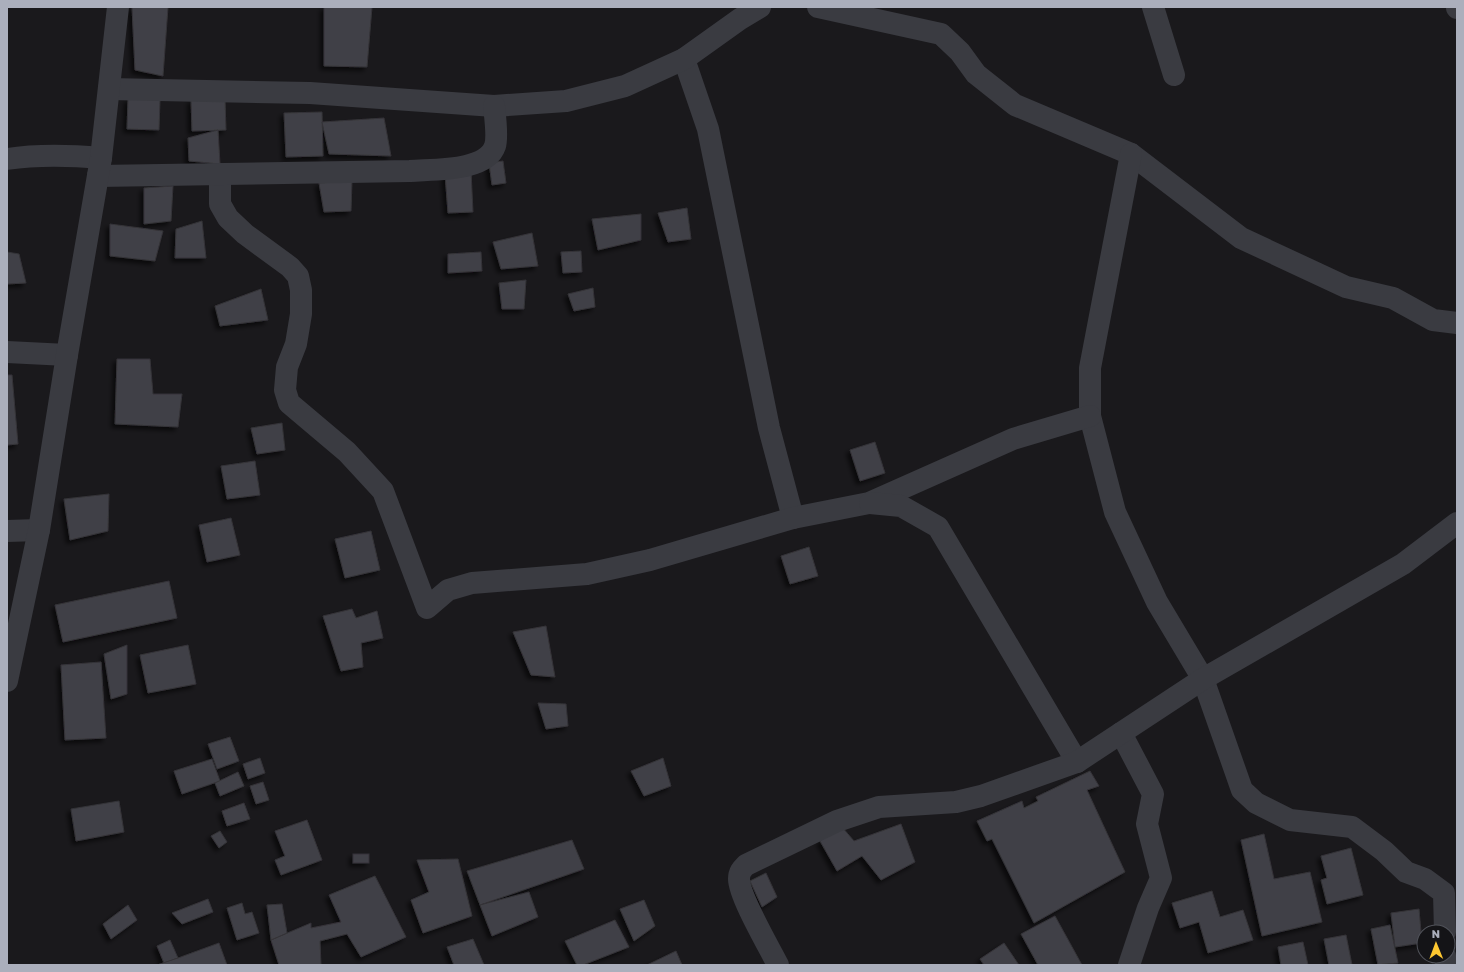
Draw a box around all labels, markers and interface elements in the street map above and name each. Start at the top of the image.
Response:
north arrow [1416,924,1456,964]
text: N [1432,927,1440,940]

